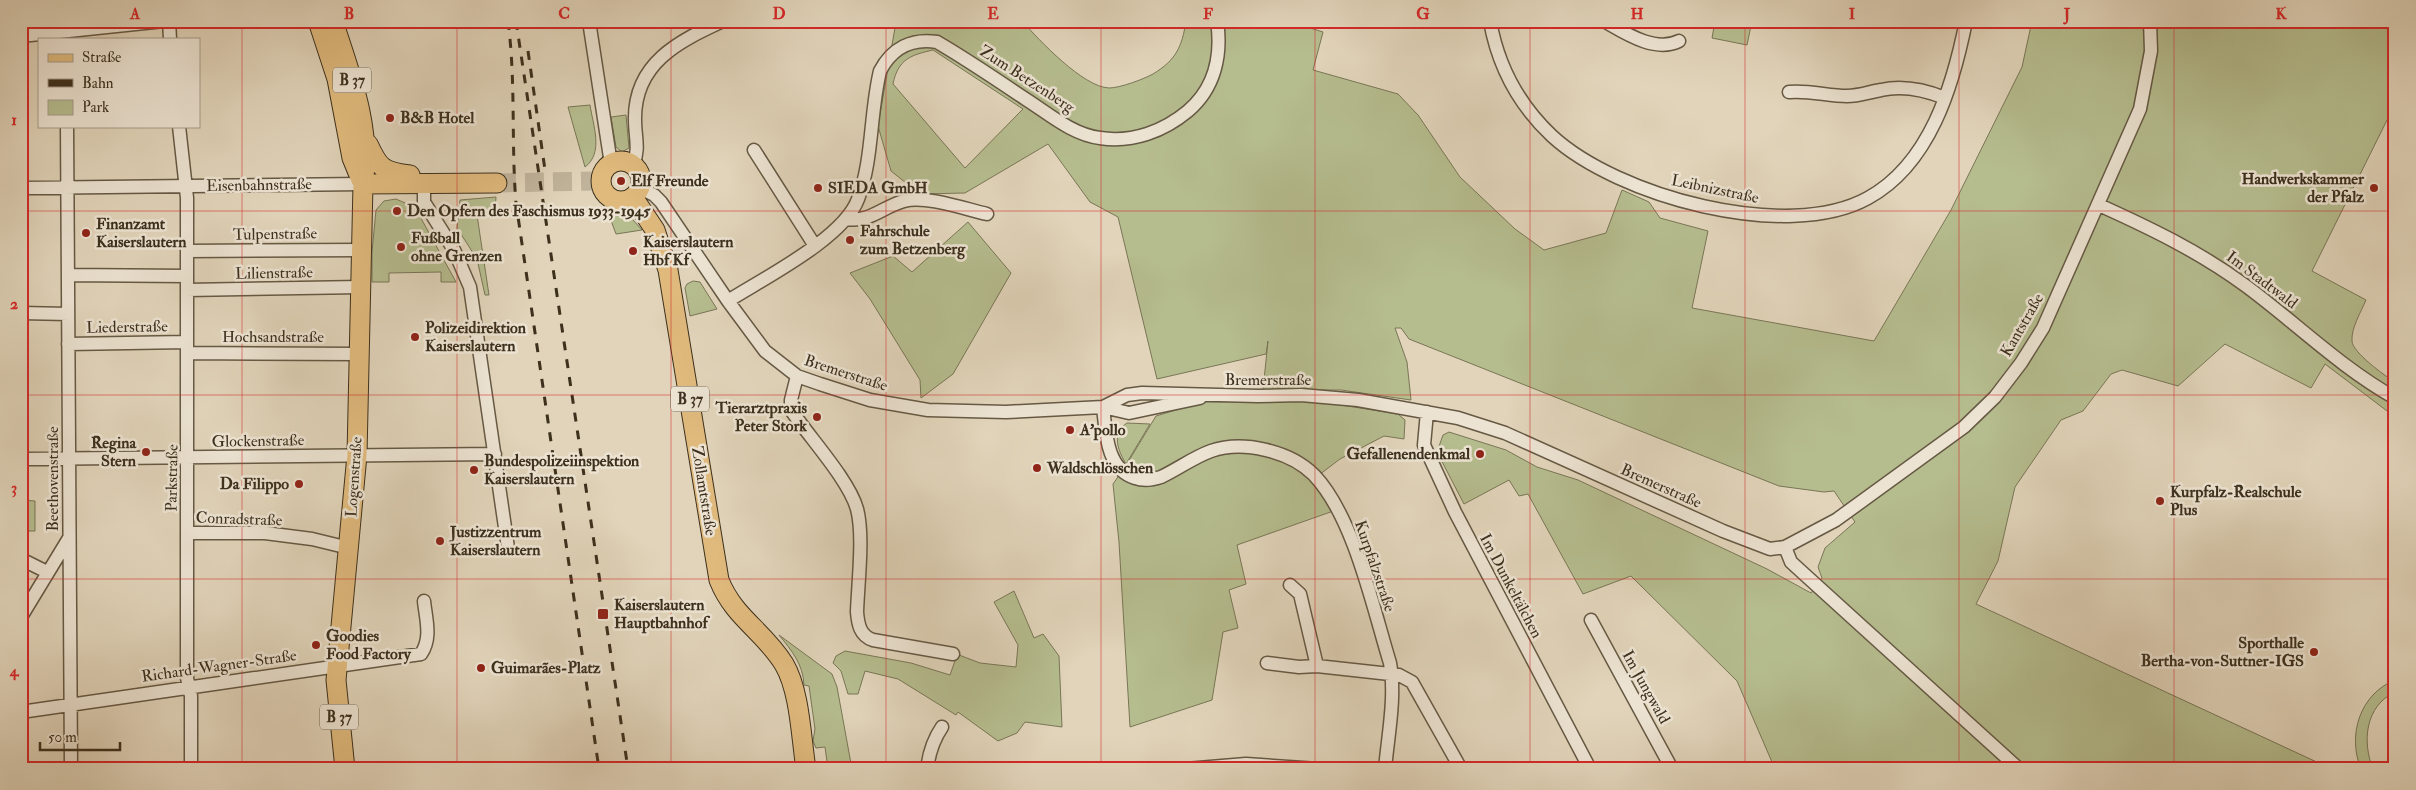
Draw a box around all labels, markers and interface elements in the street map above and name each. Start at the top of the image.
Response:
text: A [129,4,141,24]
text: B [344,4,354,24]
text: C [558,4,570,24]
text: D [772,4,786,24]
text: E [987,4,999,24]
text: F [1203,4,1213,24]
text: G [1416,4,1430,24]
text: H [1630,4,1644,24]
text: I [1849,4,1856,24]
text: J [2063,4,2071,25]
text: K [2275,4,2287,24]
legend [38,38,200,128]
street label: Zum Betzenberg [976,41,1079,118]
text: Straße [82,48,121,67]
road number: B 37 [333,68,371,92]
text: Bahn [82,74,114,93]
text: Park [82,98,109,117]
place label: B&B Hotel [400,108,475,128]
text: 1 [11,110,17,130]
marker: B&B Hotel [384,112,396,124]
place label: Handwerkskammer der Pfalz [2241,169,2365,207]
street label: Leibnizstraße [1669,170,1761,208]
place label: Elf Freunde [631,171,709,191]
street label: Eisenbahnstraße [206,174,312,196]
marker: Elf Freunde [615,175,627,187]
place label: SIEDA GmbH [828,178,928,198]
marker: SIEDA GmbH [812,182,824,194]
marker: Handwerkskammer der Pfalz [2368,182,2380,194]
place label: Den Opfern des Faschismus 1933-1945 [407,201,651,222]
marker: Den Opfern des Faschismus 1933-1945 [391,205,403,217]
place label: Finanzamt Kaiserslautern [96,214,187,252]
place label: Fahrschule zum Betzenberg [859,221,966,260]
street label: Tulpenstraße [233,223,318,246]
marker: Finanzamt Kaiserslautern [80,227,92,239]
place label: Fußball ohne Grenzen [411,228,503,266]
place label: Kaiserslautern Hbf Kf [643,232,734,270]
marker: Fahrschule zum Betzenberg [844,234,856,246]
marker: Fußball ohne Grenzen [395,241,407,253]
marker: Kaiserslautern Hbf Kf [627,245,639,257]
street label: Im Stadtwald [2222,247,2302,313]
street label: Lilienstraße [235,262,313,284]
street label: Kantstraße [1996,290,2048,360]
text: 2 [10,294,18,314]
street label: Liederstraße [86,316,168,338]
place label: Polizeidirektion Kaiserslautern [425,318,527,356]
street label: Hochsandstraße [222,327,324,347]
marker: Polizeidirektion Kaiserslautern [409,331,421,343]
street label: Bremerstraße [802,350,891,396]
street label: Bremerstraße [1225,370,1312,390]
road number: B 37 [671,386,709,412]
place label: Tierarztpraxis Peter Stork [715,398,808,436]
marker: Tierarztpraxis Peter Stork [811,411,823,423]
place label: A'pollo [1079,420,1126,441]
marker: A'pollo [1064,424,1076,436]
street label: Beethovenstraße [43,426,63,532]
street label: Glockenstraße [212,430,305,452]
place label: Regina Stern [91,433,137,471]
street label: Logenstraße [341,436,367,518]
street label: Parkstraße [161,444,183,512]
place label: Gefallenendenkmal [1347,444,1471,464]
street label: Zollamtstraße [687,445,721,538]
marker: Regina Stern [140,446,152,458]
marker: Gefallenendenkmal [1474,448,1486,460]
place label: Bundespolizeiinspektion Kaiserslautern [484,451,640,489]
place label: Waldschlösschen [1046,458,1154,478]
street label: Bremerstraße [1617,459,1705,513]
marker: Waldschlösschen [1031,462,1043,474]
marker: Bundespolizeiinspektion Kaiserslautern [468,464,480,476]
place label: Da Filippo [220,474,289,495]
text: 3 [11,478,17,498]
marker: Da Filippo [293,478,305,490]
place label: Kurpfalz-Realschule Plus [2170,482,2302,520]
marker: Kurpfalz-Realschule Plus [2154,495,2166,507]
street label: Conradstraße [195,507,283,531]
street label: Kurpfalzstraße [1349,518,1400,615]
place label: Justizzentrum Kaiserslautern [449,522,542,560]
street label: Im Dunkeltälchen [1475,530,1547,642]
marker: Justizzentrum Kaiserslautern [434,535,446,547]
place label: Kaiserslautern Hauptbahnhof [614,595,710,634]
marker: Kaiserslautern Hauptbahnhof [596,607,610,621]
place label: Goodies Food Factory [326,626,412,665]
place label: Sporthalle Bertha-von-Suttner-IGS [2141,633,2304,671]
marker: Goodies Food Factory [310,639,322,651]
street label: Richard-Wagner-Straße [140,645,298,687]
marker: Sporthalle Bertha-von-Suttner-IGS [2308,646,2320,658]
street label: Im Jungwald [1617,647,1674,728]
place label: Guimarães-Platz [491,658,601,678]
text: 4 [9,661,20,681]
marker: Guimarães-Platz [475,662,487,674]
road number: B 37 [320,704,358,730]
scale bar [40,720,120,752]
text: 50 m [48,728,77,747]

